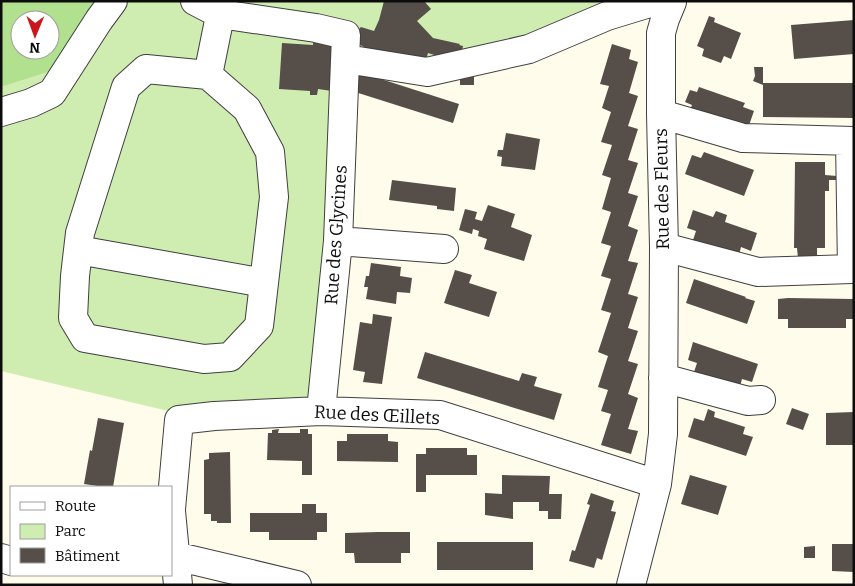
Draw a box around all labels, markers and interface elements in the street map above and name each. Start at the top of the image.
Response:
north arrow [10,10,60,60]
text: N [29,39,40,56]
street label: Rue des Fleurs [650,128,674,250]
street label: Rue des Glycines [320,164,352,306]
street label: Rue des Œillets [313,401,441,429]
legend [10,486,172,576]
text: Route [55,497,96,515]
text: Parc [55,522,86,540]
text: Bâtiment [55,547,120,565]

